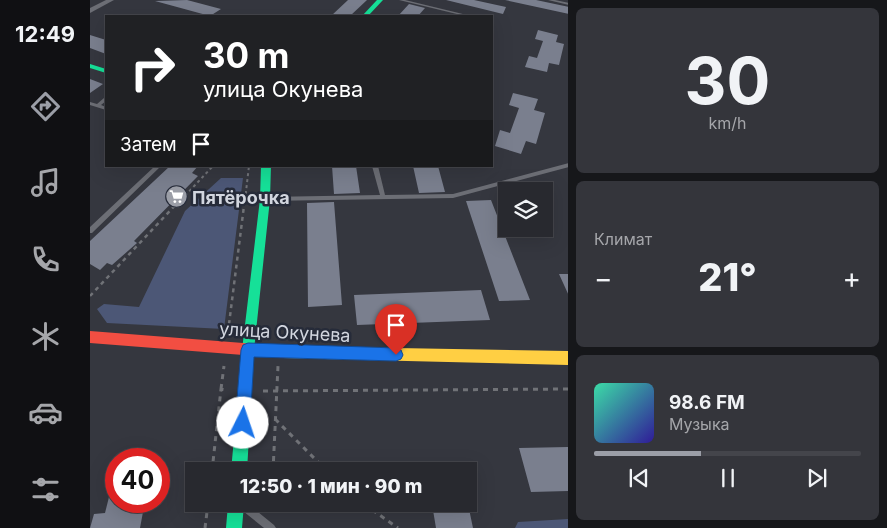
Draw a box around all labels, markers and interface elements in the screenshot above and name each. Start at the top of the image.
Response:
text: 12:49 [15,21,75,47]
text: 30 m [203,34,289,76]
icon: right [120,35,185,100]
text: 30 [685,41,770,120]
text: улица Окунева [203,76,363,102]
icon: directions [28,89,63,124]
text: km/h [708,113,747,133]
icon: arrive [187,130,215,158]
text: Затем [120,133,177,156]
icon: music [28,165,63,200]
map controls [498,182,553,237]
button: layers [498,182,553,237]
supermarket icon: Пятёрочка [164,185,188,209]
place label: Пятёрочка [192,187,290,208]
text: Климат [594,229,652,249]
icon: phone [28,242,63,277]
text: 21° [698,254,757,300]
text: − [594,261,613,295]
text: + [842,261,861,295]
pin [375,304,417,355]
icon: arrive [382,311,410,339]
street label: улица Окунева [219,318,351,346]
icon: climate [28,319,63,354]
text: 98.6 FM [669,391,745,414]
icon: car [28,395,63,430]
position arrow [216,396,268,448]
text: Музыка [669,414,730,434]
speed limit sign: 40 [105,448,170,513]
icon: previous [625,464,653,492]
icon: pause [714,464,742,492]
icon: next [803,464,831,492]
icon: filters [28,472,63,507]
text: 12:50 · 1 мин · 90 m [240,475,422,498]

